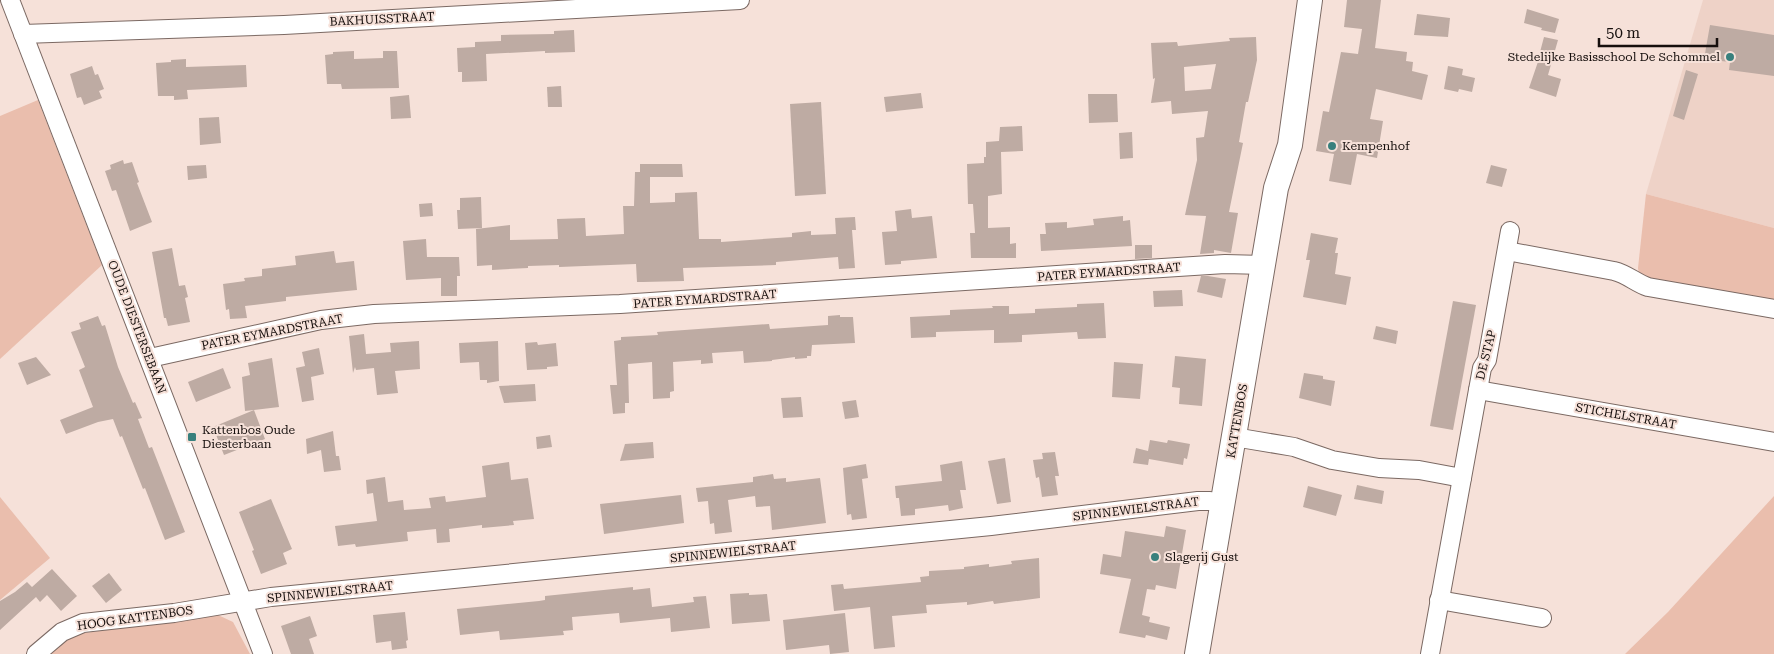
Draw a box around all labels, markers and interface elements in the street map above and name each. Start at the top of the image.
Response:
street label: BAKHUISSTRAAT [329,9,435,29]
scale bar [1599,15,1716,47]
text: 50 m [1606,24,1641,42]
place label: Stedelijke Basisschool De Schommel [1508,50,1720,64]
marker: Stedelijke Basisschool De Schommel [1724,51,1736,63]
place label: Kempenhof [1342,139,1410,153]
marker: Kempenhof [1326,140,1338,152]
street label: OUDE DIESTERSEBAAN [105,258,169,396]
street label: PATER EYMARDSTRAAT [1037,260,1181,284]
street label: PATER EYMARDSTRAAT [633,287,777,311]
street label: PATER EYMARDSTRAAT [200,311,344,353]
street label: DE STAP [1473,328,1499,381]
street label: KATTENBOS [1224,383,1250,459]
street label: STICHELSTRAAT [1575,400,1677,432]
place label: Kattenbos Oude Diesterbaan [202,423,296,451]
marker: Kattenbos Oude Diesterbaan [186,431,198,443]
street label: SPINNEWIELSTRAAT [1072,494,1200,524]
street label: SPINNEWIELSTRAAT [669,538,797,566]
place label: Slagerij Gust [1165,550,1239,564]
marker: Slagerij Gust [1149,551,1161,563]
street label: SPINNEWIELSTRAAT [266,578,394,606]
street label: HOOG KATTENBOS [76,603,194,633]

